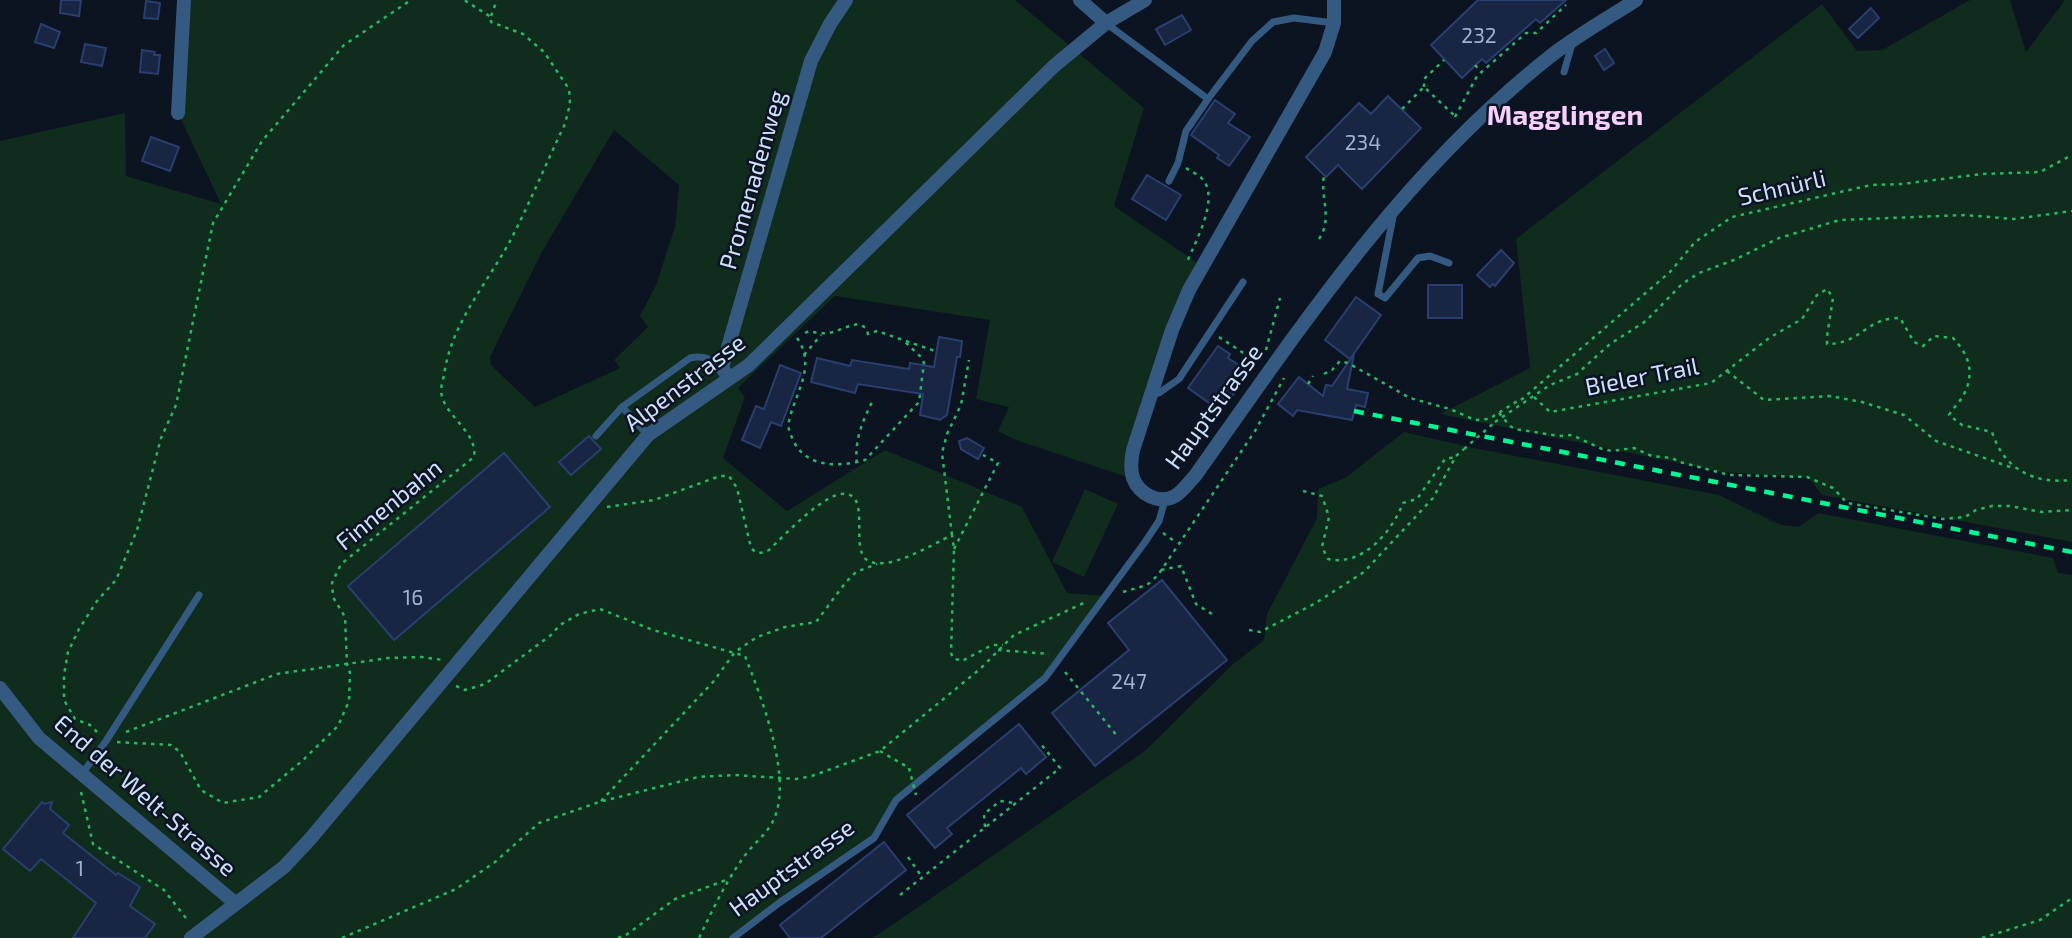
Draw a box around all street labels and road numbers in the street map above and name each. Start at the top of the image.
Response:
street label: Promenadenweg [712,87,791,272]
street label: Schnürli [1735,162,1829,211]
street label: Alpenstrasse [618,327,750,437]
street label: Hauptstrasse [1158,338,1268,474]
street label: Bieler Trail [1582,350,1701,401]
street label: Finnenbahn [329,452,447,555]
street label: End der Welt-Strasse [49,708,243,882]
street label: Hauptstrasse [723,812,859,922]

